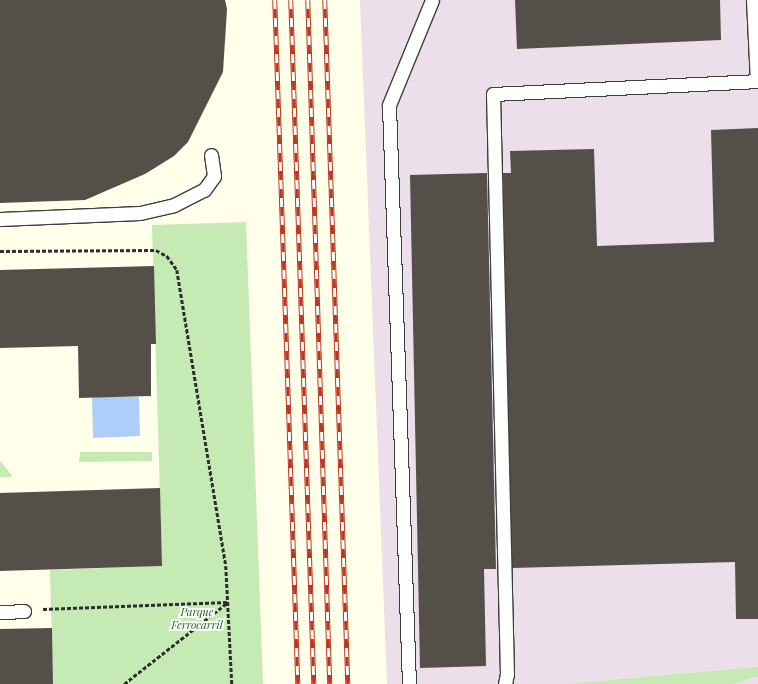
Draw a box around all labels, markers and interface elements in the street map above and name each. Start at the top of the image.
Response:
park label: Parque Ferrocarril [171,606,223,632]

